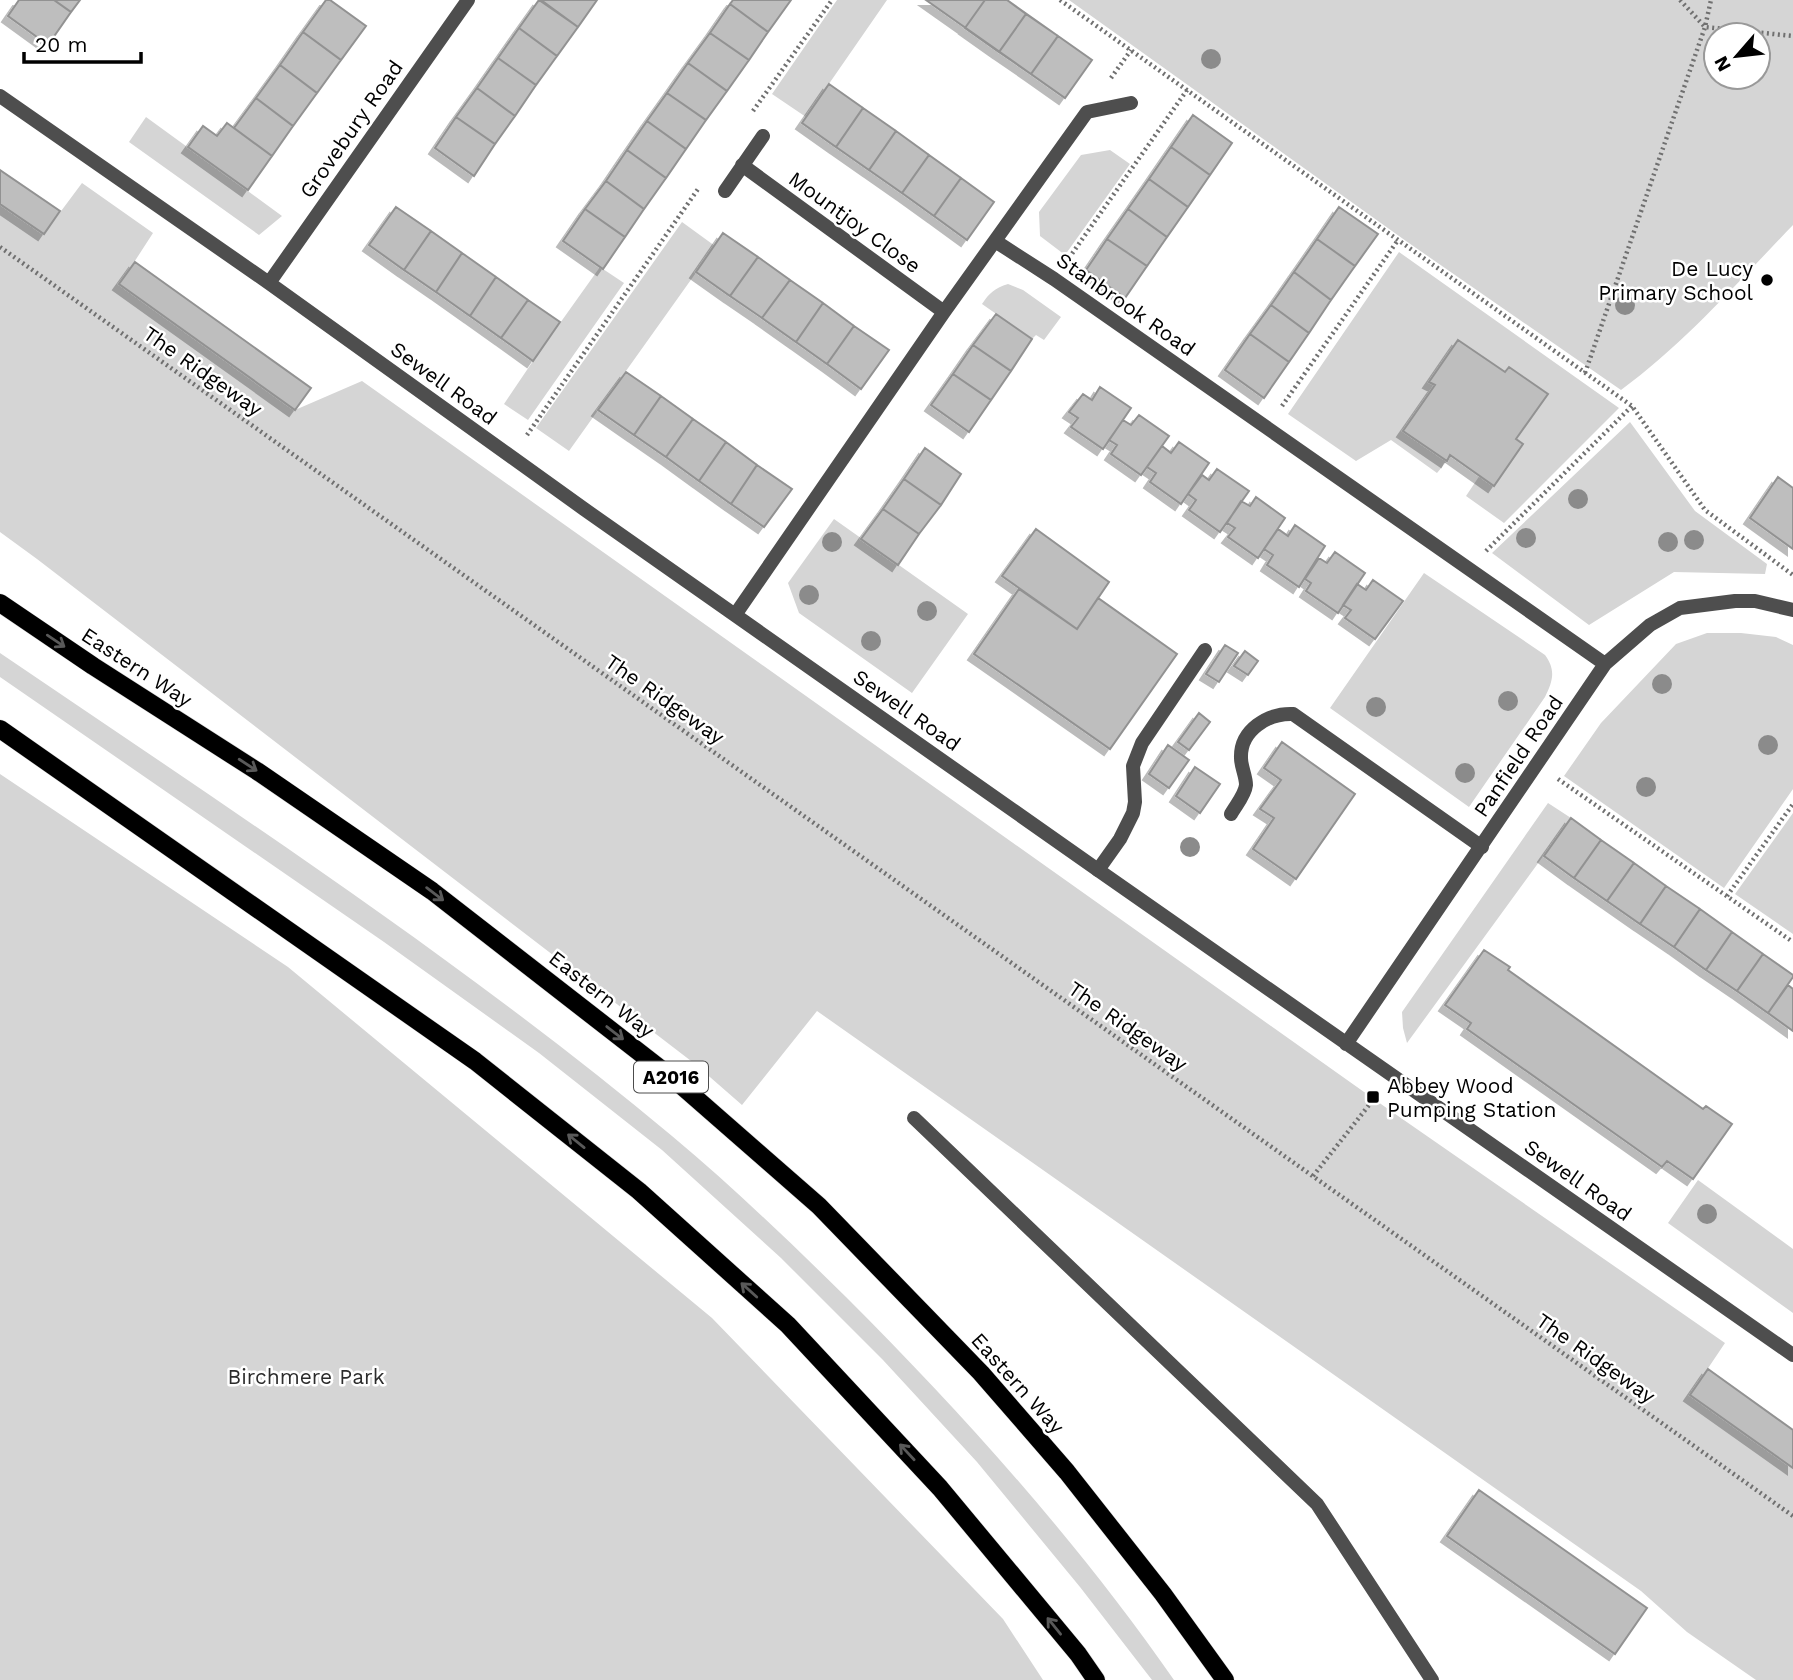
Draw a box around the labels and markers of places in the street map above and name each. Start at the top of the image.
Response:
place label: De Lucy Primary School [1598,256,1754,305]
marker: De Lucy Primary School [1759,272,1775,288]
place label: Abbey Wood Pumping Station [1387,1073,1557,1122]
marker: Abbey Wood Pumping Station [1365,1089,1381,1105]

